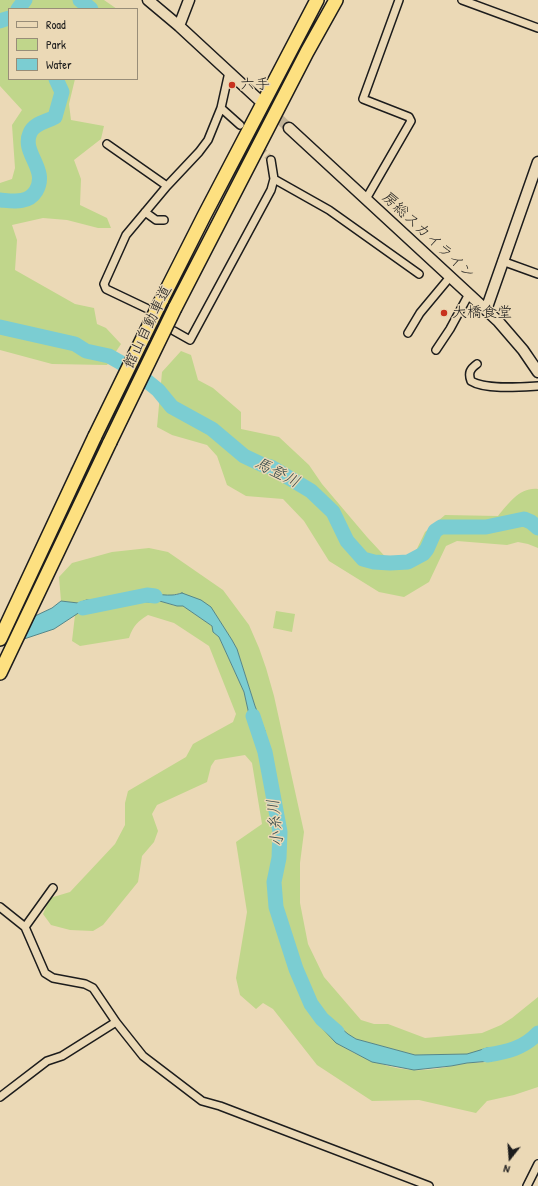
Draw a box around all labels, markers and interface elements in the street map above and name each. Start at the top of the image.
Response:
legend [8,8,138,80]
text: Road [46,16,66,33]
text: Park [46,36,66,53]
text: Water [46,56,72,73]
place label: 六手 [240,76,270,94]
marker: 六手 [227,80,237,90]
street label: 房総スカイライン [378,188,478,284]
street label: 館山自動車道 [120,283,176,371]
place label: 大橋食堂 [452,304,512,322]
marker: 大橋食堂 [439,308,449,318]
water label: 馬登川 [251,454,303,492]
water label: 小糸川 [264,798,288,848]
north arrow [490,1138,530,1178]
text: N [502,1162,511,1177]

